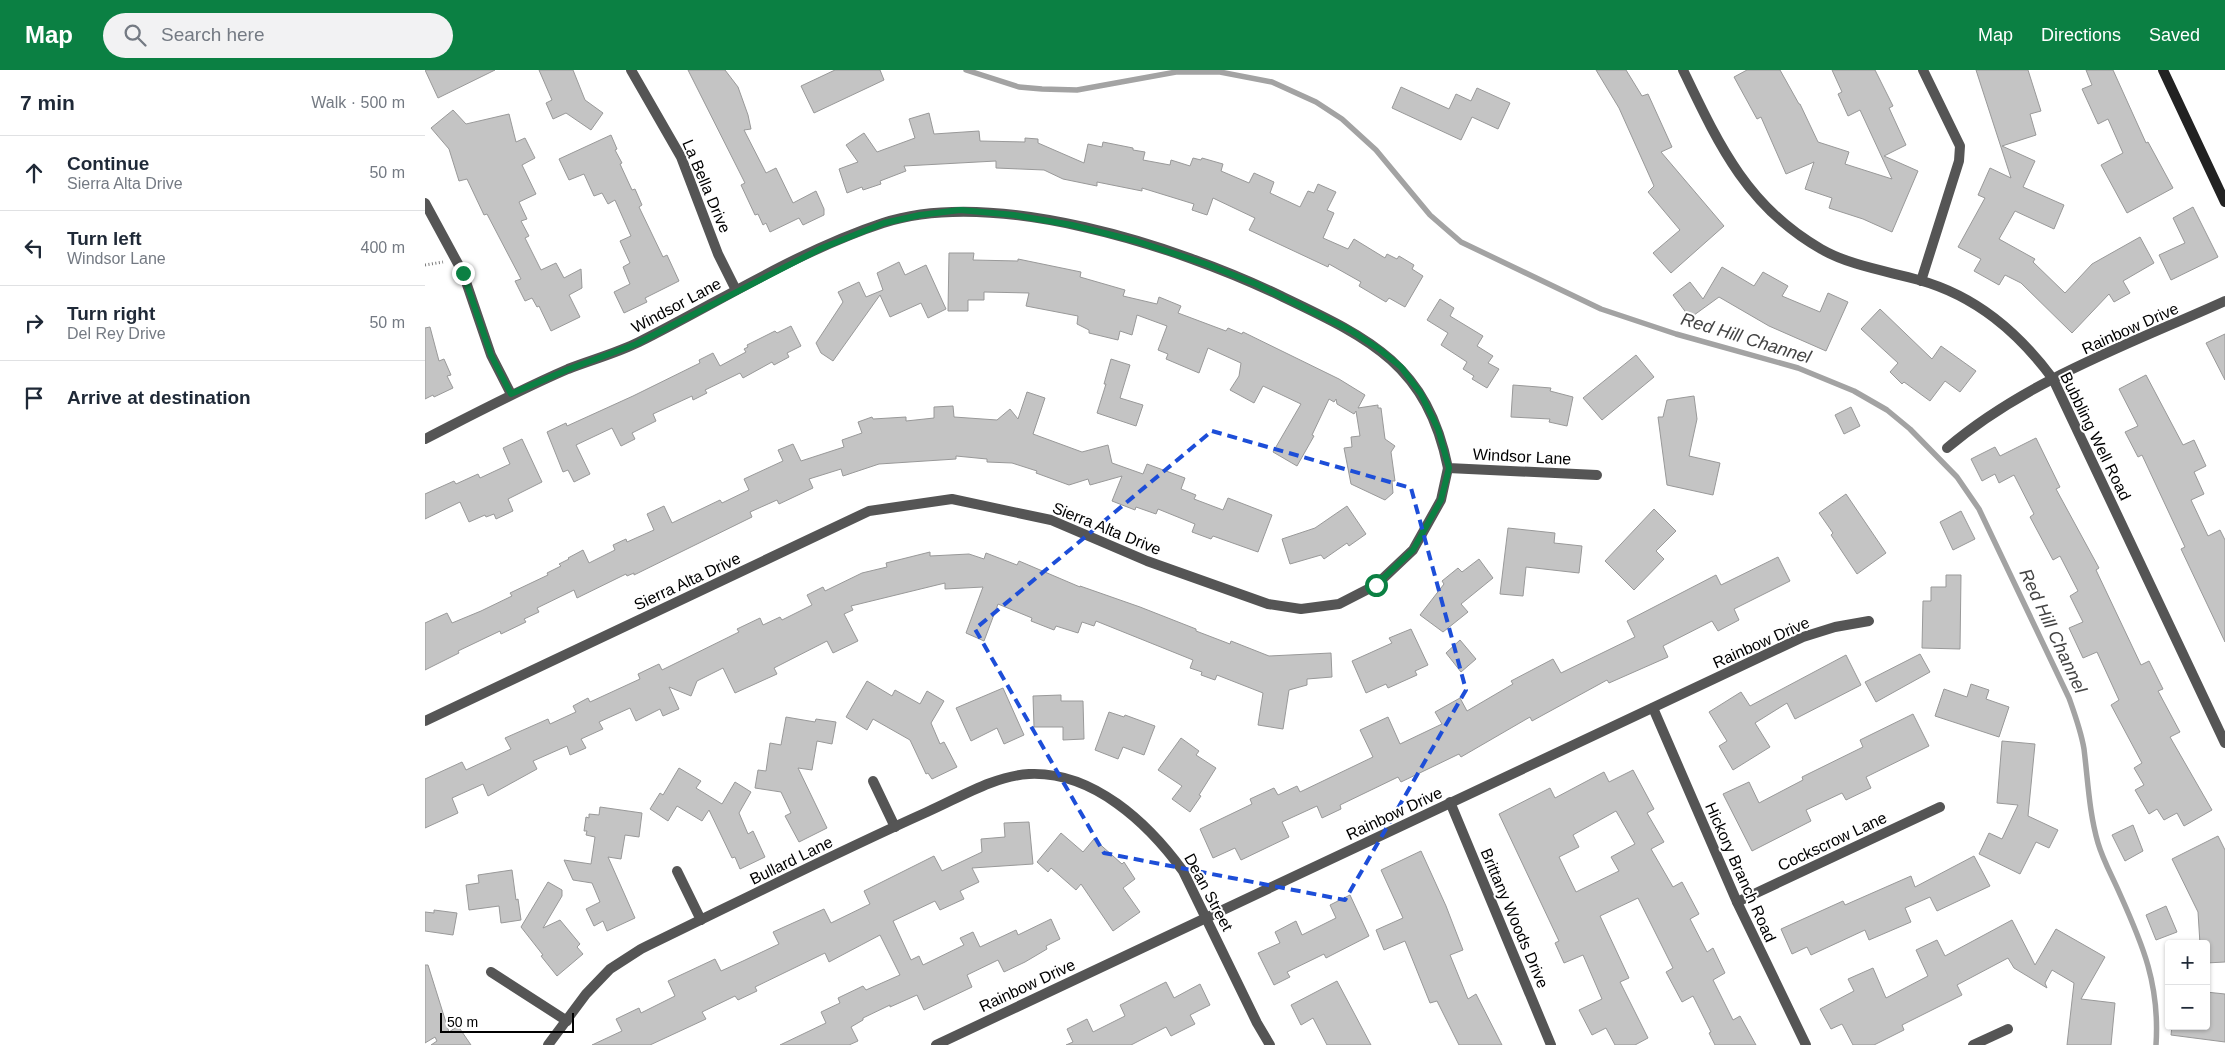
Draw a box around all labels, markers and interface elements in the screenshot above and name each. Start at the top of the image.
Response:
search box [103,13,453,58]
text: Map [25,21,73,48]
icon: search [121,21,149,49]
text: Search here [161,24,265,45]
text: Map [1978,25,2013,45]
text: Directions [2041,25,2121,45]
text: Saved [2149,25,2200,45]
text: 7 min [20,91,75,114]
text: Walk · 500 m [311,94,405,111]
street label: La Bella Drive [679,137,734,235]
text: Continue [67,153,149,174]
icon: ahead [20,159,48,187]
text: 50 m [369,164,405,181]
text: Sierra Alta Drive [67,175,183,192]
text: Turn left [67,228,142,249]
icon: left [20,234,48,262]
text: 400 m [361,239,405,256]
text: Windsor Lane [67,250,166,267]
route end [452,262,475,285]
street label: Windsor Lane [629,275,724,336]
street label: Rainbow Drive [2079,299,2181,357]
text: Turn right [67,303,155,324]
icon: right [20,309,48,337]
water label: Red Hill Channel [1678,309,1814,368]
text: 50 m [369,314,405,331]
text: Del Rey Drive [67,325,166,342]
street label: Bubbling Well Road [2057,369,2134,503]
icon: arrive [20,384,48,412]
text: Arrive at destination [67,387,251,408]
street label: Windsor Lane [1472,445,1572,468]
street label: Sierra Alta Drive [1050,499,1164,558]
street label: Sierra Alta Drive [631,549,743,614]
water label: Red Hill Channel [2015,566,2091,697]
route start [1365,574,1388,597]
street label: Rainbow Drive [1710,613,1812,671]
street label: Rainbow Drive [1343,784,1445,843]
street label: Hickory Branch Road [1702,800,1779,945]
street label: Cockscrow Lane [1775,809,1889,874]
street label: Bullard Lane [747,833,835,888]
street label: Brittany Woods Drive [1477,846,1552,991]
street label: Dean Street [1181,851,1236,934]
map controls [2165,940,2210,1030]
button: + [2165,940,2210,985]
street label: Rainbow Drive [976,956,1078,1015]
button: − [2165,985,2210,1030]
scale bar [440,1010,574,1033]
text: 50 m [447,1014,478,1030]

